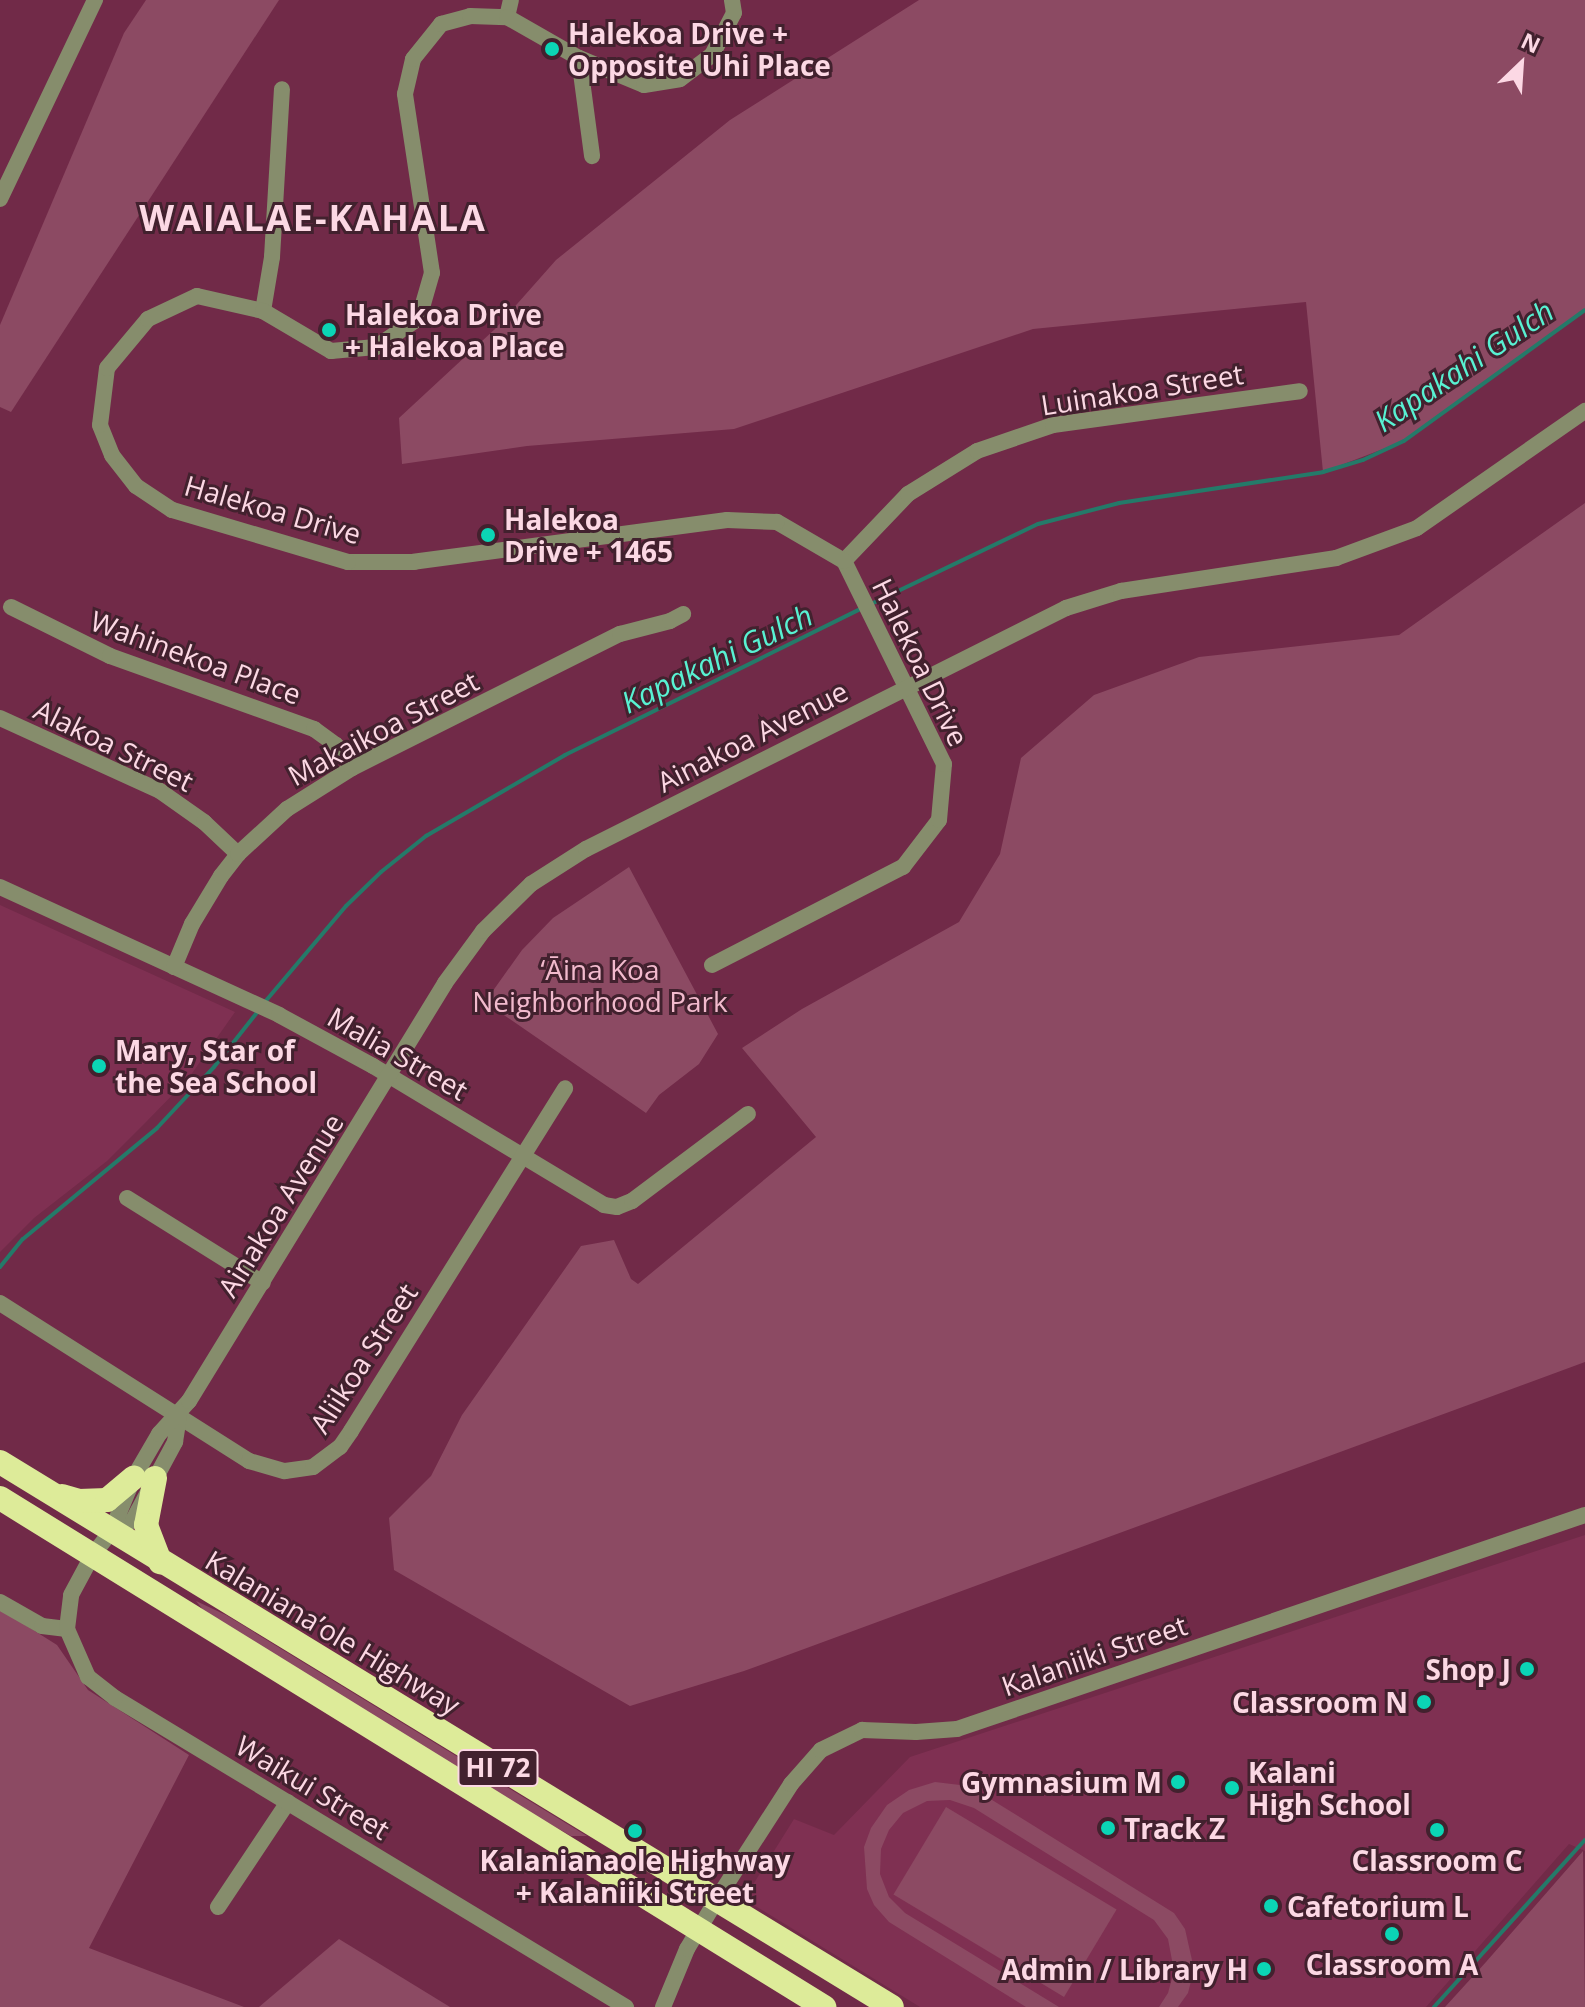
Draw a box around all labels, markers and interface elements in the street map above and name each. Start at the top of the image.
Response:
place label: Halekoa Drive + Opposite Uhi Place [568,16,831,82]
north arrow [1481,24,1561,104]
text: N [1517,25,1546,60]
marker: Halekoa Drive + Opposite Uhi Place [543,40,561,58]
district label: WAIALAE-KAHALA [139,196,487,240]
water label: Kapakahi Gulch [1368,293,1560,439]
place label: Halekoa Drive + Halekoa Place [345,297,565,363]
marker: Halekoa Drive + Halekoa Place [320,321,338,339]
street label: Luinakoa Street [1039,356,1245,422]
street label: Halekoa Drive [181,468,365,550]
place label: Halekoa Drive + 1465 [504,502,673,568]
marker: Halekoa Drive + 1465 [479,526,497,544]
street label: Halekoa Drive [866,573,976,751]
water label: Kapakahi Gulch [615,597,819,721]
street label: Wahinekoa Place [86,603,306,711]
street label: Makaikoa Street [282,664,484,792]
street label: Ainakoa Avenue [651,674,853,798]
street label: Alakoa Street [29,692,199,798]
park label: ‘Āina Koa Neighborhood Park [472,952,728,1018]
street label: Malia Street [322,999,474,1107]
place label: Mary, Star of the Sea School [115,1033,317,1099]
marker: Mary, Star of the Sea School [90,1057,108,1075]
street label: Ainakoa Avenue [210,1107,350,1303]
street label: Aliikoa Street [302,1277,424,1439]
street label: Kalaniana’ole Highway [200,1543,466,1721]
street label: Kalaniiki Street [997,1608,1191,1702]
place label: Shop J [1426,1652,1511,1686]
marker: Shop J [1518,1660,1536,1678]
place label: Classroom N [1232,1685,1408,1719]
marker: Classroom N [1415,1693,1433,1711]
street label: Waikui Street [230,1728,396,1846]
road number: HI 72 [456,1746,540,1790]
place label: Kalani High School [1248,1755,1411,1821]
place label: Gymnasium M [961,1765,1162,1799]
marker: Gymnasium M [1169,1773,1187,1791]
marker: Kalani High School [1223,1779,1241,1797]
place label: Track Z [1124,1811,1225,1845]
marker: Track Z [1099,1819,1117,1837]
marker: Classroom C [1428,1821,1446,1839]
marker: Kalanianaole Highway + Kalaniiki Street [626,1822,644,1840]
place label: Kalanianaole Highway + Kalaniiki Street [480,1843,790,1909]
place label: Classroom C [1351,1843,1523,1877]
place label: Cafetorium L [1287,1889,1469,1923]
marker: Cafetorium L [1262,1897,1280,1915]
marker: Classroom A [1383,1925,1401,1943]
place label: Classroom A [1306,1947,1478,1981]
place label: Admin / Library H [1001,1952,1248,1986]
marker: Admin / Library H [1255,1960,1273,1978]

